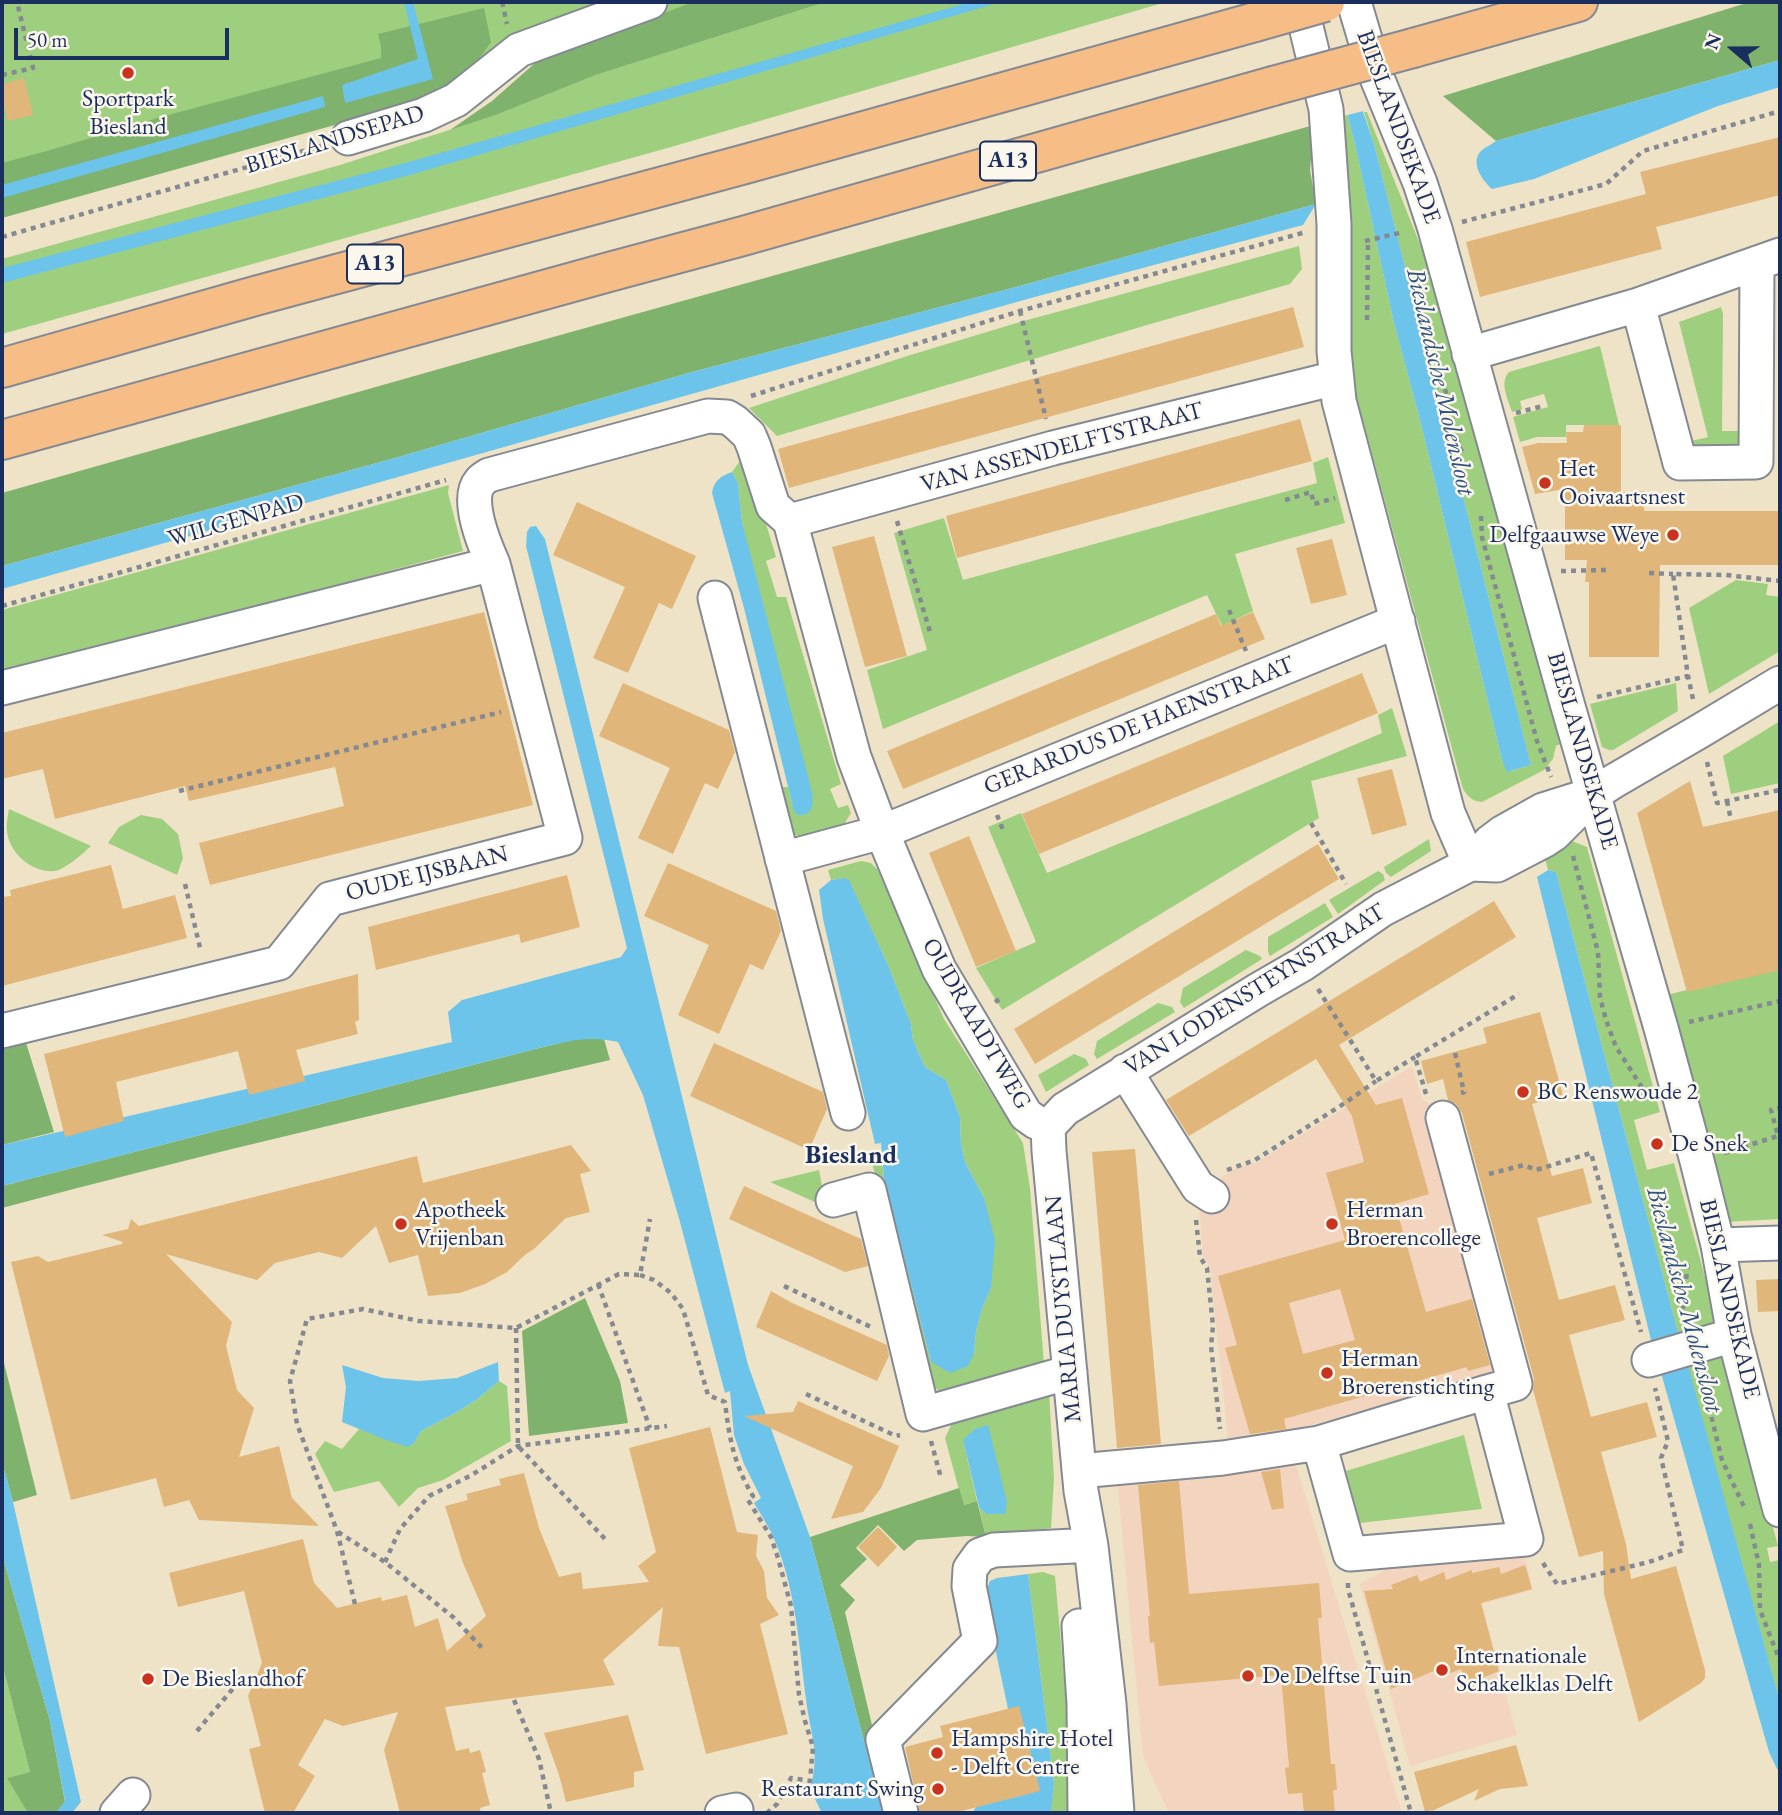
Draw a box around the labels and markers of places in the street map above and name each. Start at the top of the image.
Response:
marker: Sportpark Biesland [120,65,136,81]
place label: Sportpark Biesland [82,85,174,141]
place label: Het Ooivaartsnest [1559,455,1685,511]
marker: Het Ooivaartsnest [1537,475,1553,491]
place label: Delfgaauwse Weye [1489,521,1659,549]
marker: Delfgaauwse Weye [1665,527,1681,543]
place label: BC Renswoude 2 [1537,1078,1698,1106]
marker: BC Renswoude 2 [1515,1084,1531,1100]
place label: De Snek [1671,1130,1748,1158]
marker: De Snek [1649,1136,1665,1152]
place label: Apotheek Vrijenban [415,1196,506,1252]
place label: Herman Broerencollege [1346,1196,1481,1252]
marker: Apotheek Vrijenban [393,1216,409,1232]
marker: Herman Broerencollege [1324,1216,1340,1232]
place label: Herman Broerenstichting [1341,1345,1494,1401]
marker: Herman Broerenstichting [1319,1365,1335,1381]
place label: Internationale Schakelklas Delft [1456,1642,1613,1698]
place label: De Delftse Tuin [1262,1662,1412,1690]
marker: Internationale Schakelklas Delft [1434,1662,1450,1678]
place label: De Bieslandhof [162,1665,303,1693]
marker: De Delftse Tuin [1240,1668,1256,1684]
marker: De Bieslandhof [140,1671,156,1687]
place label: Hampshire Hotel - Delft Centre [951,1725,1113,1781]
marker: Hampshire Hotel - Delft Centre [929,1745,945,1761]
place label: Restaurant Swing [761,1775,924,1803]
marker: Restaurant Swing [930,1781,946,1797]

